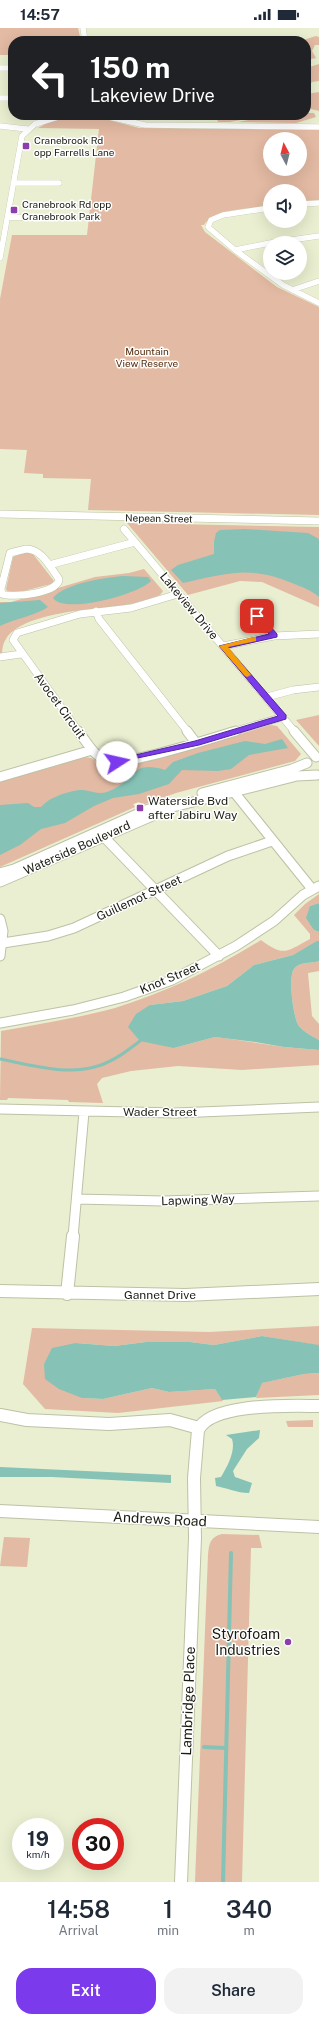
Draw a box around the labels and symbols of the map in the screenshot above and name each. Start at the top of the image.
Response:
north arrow [263,132,307,176]
place label: Cranebrook Rd opp Farrells Lane [34,134,115,158]
marker: Cranebrook Rd opp Farrells Lane [21,141,31,151]
place label: Cranebrook Rd opp Cranebrook Park [22,198,111,222]
marker: Cranebrook Rd opp Cranebrook Park [9,205,19,215]
park label: Mountain View Reserve [116,345,179,369]
street label: Nepean Street [125,511,193,525]
street label: Lakeview Drive [157,570,221,643]
pin [240,599,274,633]
street label: Avocet Circuit [31,670,89,742]
position arrow [96,741,138,783]
place label: Waterside Bvd after Jabiru Way [148,794,238,822]
marker: Waterside Bvd after Jabiru Way [135,803,145,813]
street label: Waterside Boulevard [21,818,133,878]
street label: Guillemot Street [94,872,184,924]
street label: Knot Street [138,959,203,997]
street label: Wader Street [123,1105,197,1119]
street label: Lapwing Way [161,1192,236,1208]
street label: Gannet Drive [124,1288,196,1302]
street label: Andrews Road [113,1509,207,1529]
place label: Styrofoam Industries [212,1626,280,1658]
marker: Styrofoam Industries [283,1637,293,1647]
street label: Lambridge Place [178,1646,198,1756]
speed limit sign: 30 [72,1818,124,1870]

